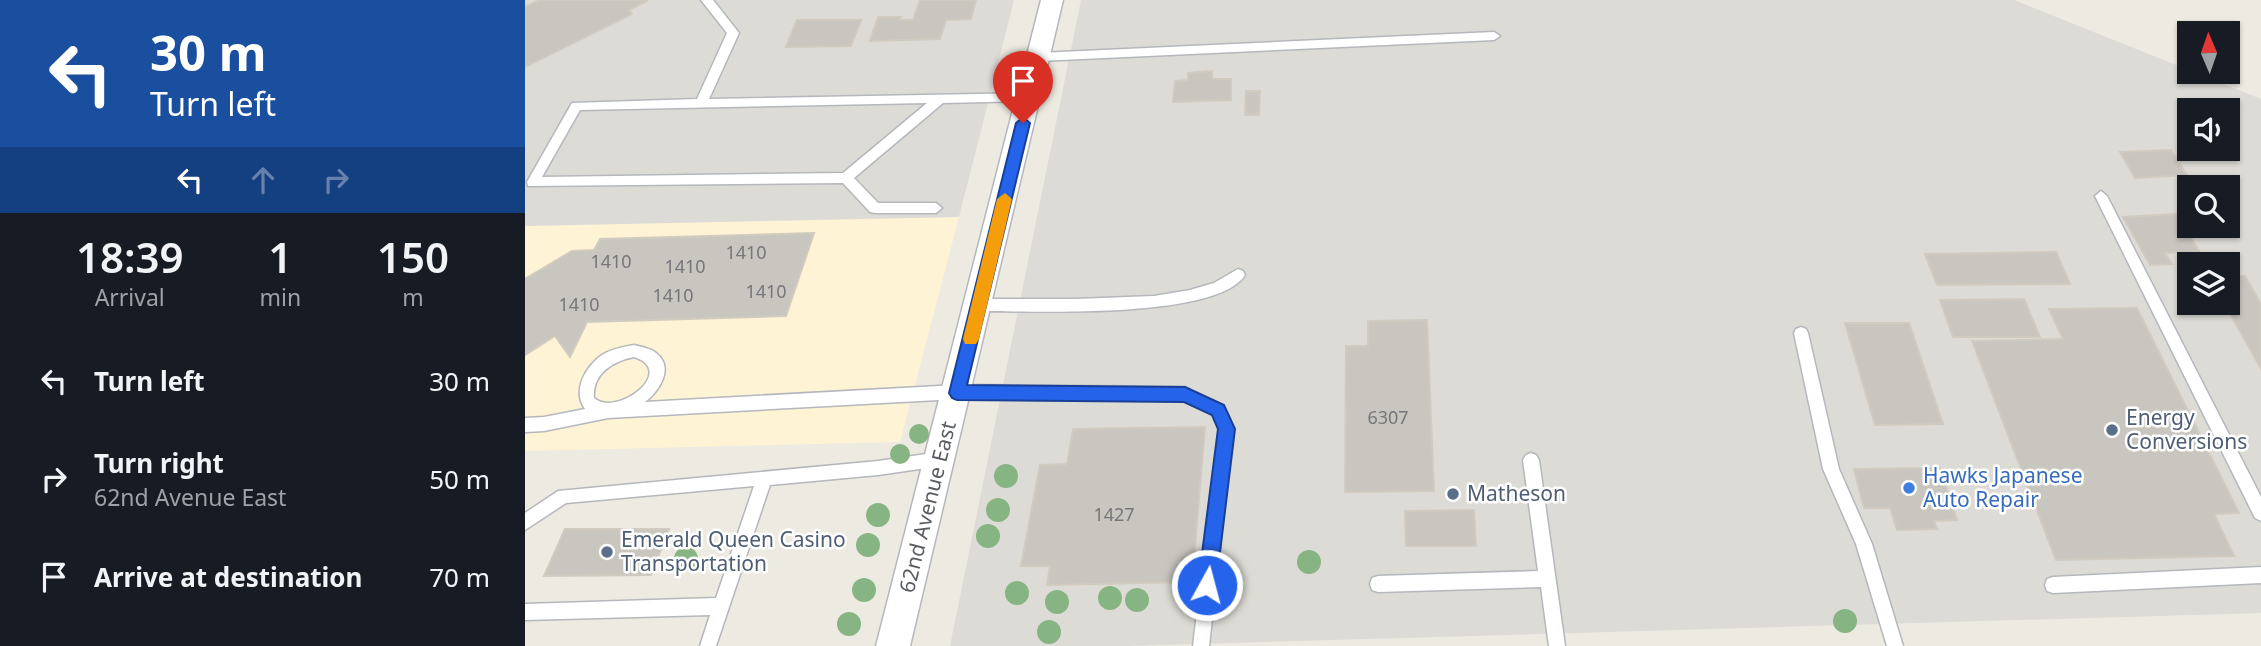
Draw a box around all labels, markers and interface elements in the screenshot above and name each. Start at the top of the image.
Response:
text: 30 m [150,19,267,85]
north arrow [2177,21,2240,84]
map controls [2177,21,2240,315]
icon: left [35,28,126,119]
pin [993,51,1053,123]
icon: arrive [1004,62,1042,100]
text: Turn left [150,82,276,125]
button: sound [2177,98,2240,161]
icon: left [171,161,209,199]
icon: ahead [244,161,282,199]
icon: right [317,161,355,199]
button: search [2177,175,2240,238]
text: 18:39 [76,228,184,285]
text: 1 [268,228,292,285]
text: 150 [377,228,449,285]
house number: 1410 [725,240,767,264]
house number: 1410 [590,249,632,273]
button: layers [2177,252,2240,315]
house number: 1410 [664,254,706,278]
house number: 1410 [745,279,787,303]
text: Arrival [95,281,165,313]
text: min [259,281,301,313]
text: m [402,281,424,313]
house number: 1410 [652,283,694,307]
house number: 1410 [558,292,600,316]
icon: left [35,362,73,400]
text: Turn left [94,363,205,399]
text: 30 m [429,363,490,399]
place label: Energy Conversions [2126,403,2247,455]
house number: 6307 [1367,405,1409,429]
street label: 62nd Avenue East [892,418,962,595]
marker: Energy Conversions [2104,422,2120,438]
text: Turn right [94,445,224,481]
icon: right [35,460,73,498]
text: 50 m [429,461,490,497]
place label: Hawks Japanese Auto Repair [1923,461,2083,513]
place label: Matheson [1467,479,1566,507]
marker: Hawks Japanese Auto Repair [1901,480,1917,496]
text: 62nd Avenue East [94,481,286,513]
marker: Matheson [1445,486,1461,502]
house number: 1427 [1093,502,1135,526]
place label: Emerald Queen Casino Transportation [621,525,846,577]
marker: Emerald Queen Casino Transportation [599,544,615,560]
position arrow [1170,548,1244,622]
icon: arrive [35,558,73,596]
text: Arrive at destination [94,559,363,595]
text: 70 m [429,559,490,595]

